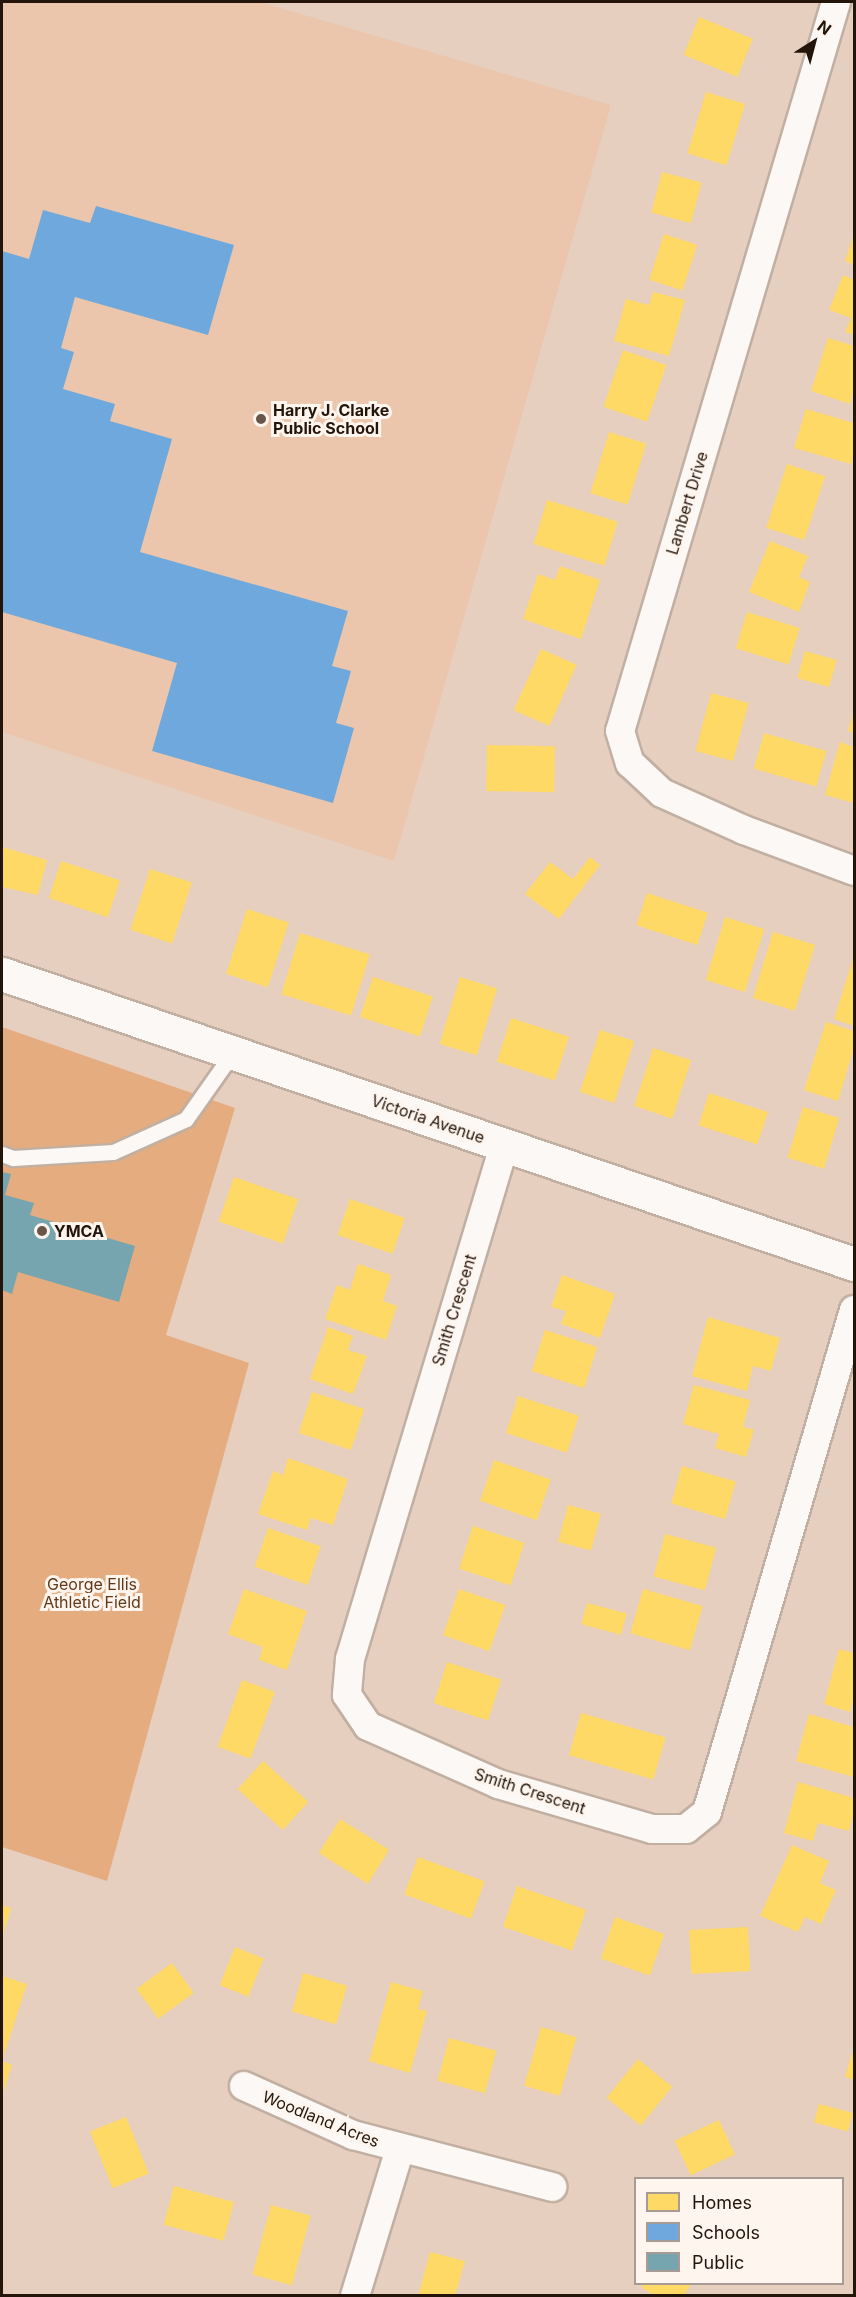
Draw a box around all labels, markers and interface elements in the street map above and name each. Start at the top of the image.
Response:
north arrow [784,12,844,72]
text: N [814,16,835,39]
place label: Harry J. Clarke Public School [273,400,390,438]
marker: Harry J. Clarke Public School [254,412,268,426]
street label: Lambert Drive [662,449,712,557]
street label: Victoria Avenue [369,1091,487,1147]
place label: YMCA [54,1221,104,1241]
marker: YMCA [35,1224,49,1238]
street label: Smith Crescent [428,1252,480,1368]
park label: George Ellis Athletic Field [43,1574,141,1612]
street label: Smith Crescent [472,1764,588,1818]
street label: Woodland Acres [260,2087,382,2151]
legend [634,2177,844,2285]
text: Homes [692,2192,752,2213]
text: Schools [692,2222,760,2243]
text: Public [692,2252,744,2273]

